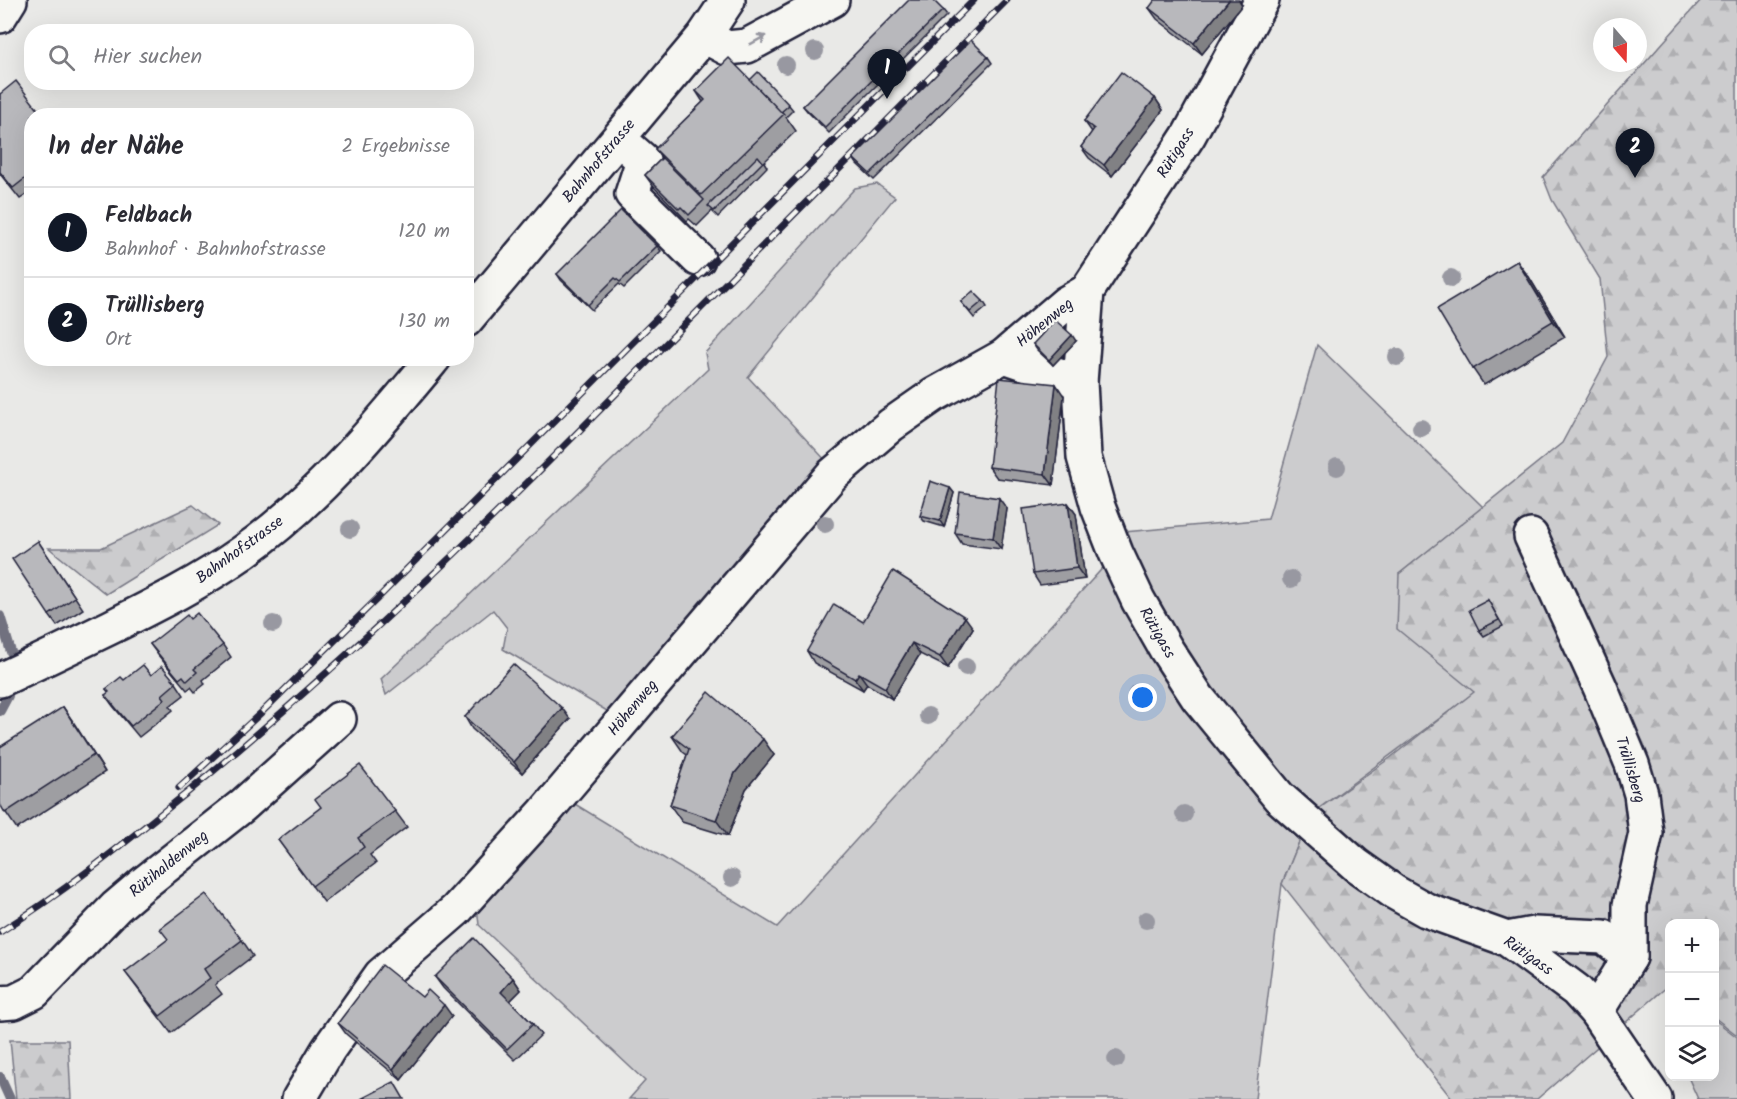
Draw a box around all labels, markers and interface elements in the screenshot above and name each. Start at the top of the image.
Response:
north arrow [1593,18,1647,72]
search box [24,24,474,90]
one-way arrow [749,34,766,46]
text: Hier suchen [93,40,202,75]
icon: search [45,41,78,74]
pin: 1 [868,50,906,99]
street label: Bahnhofstrasse [556,113,642,209]
street label: Rütigass [1151,123,1201,183]
text: In der Nähe [48,126,184,168]
pin: 2 [1616,128,1654,178]
text: 2 Ergebnisse [342,131,450,163]
text: Feldbach [105,199,192,234]
text: 1 [64,216,71,248]
text: 120 m [398,216,450,248]
text: Bahnhof · Bahnhofstrasse [105,234,326,266]
text: Trüllisberg [105,289,205,324]
street label: Höhenweg [1011,292,1079,354]
text: 2 [62,306,73,338]
text: 130 m [398,306,450,338]
text: Ort [105,324,132,356]
street label: Bahnhofstrasse [191,510,289,590]
street label: Rütigass [1132,603,1182,664]
street label: Höhenweg [602,674,664,742]
your location [1128,683,1157,712]
street label: Trüllisberg [1608,734,1652,806]
street label: Rütihaldenweg [124,824,214,904]
map controls [1665,919,1719,1081]
button: + [1665,919,1719,973]
street label: Rütigass [1498,930,1558,982]
button: − [1665,973,1719,1027]
button: layers [1665,1027,1719,1081]

